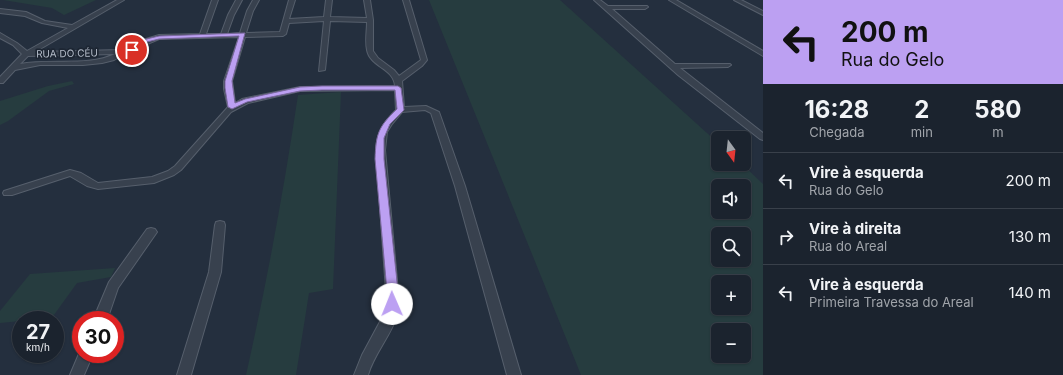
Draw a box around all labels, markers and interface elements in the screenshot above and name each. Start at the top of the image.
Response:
text: 200 m [841,15,929,49]
icon: left [775,16,827,68]
pin [115,33,149,67]
icon: arrive [121,39,143,61]
street label: RUA DO CÉU [36,45,98,60]
text: Rua do Gelo [841,49,944,70]
text: 16:28 [804,95,869,124]
text: 2 [914,95,929,124]
text: 580 [974,95,1022,124]
text: Chegada [809,124,864,140]
text: min [911,124,933,140]
text: m [992,124,1004,140]
north arrow [711,131,751,171]
map controls [711,131,751,363]
text: Vire à esquerda [809,163,924,182]
icon: left [775,170,797,192]
text: 200 m [1006,171,1051,190]
button: sound [711,179,751,219]
text: Rua do Gelo [809,182,884,198]
text: Vire à direita [809,219,901,238]
icon: right [775,226,797,248]
button: search [711,227,751,267]
text: 130 m [1009,227,1051,246]
text: Rua do Areal [809,238,887,254]
button: + [711,275,751,315]
text: Vire à esquerda [809,275,924,294]
icon: left [775,282,797,304]
position arrow [371,283,413,325]
text: 140 m [1008,283,1051,302]
text: Primeira Travessa do Areal [809,294,974,310]
speed limit sign: 30 [72,311,124,363]
text: 27 [26,320,50,344]
button: − [711,323,751,363]
text: km/h [26,341,50,353]

